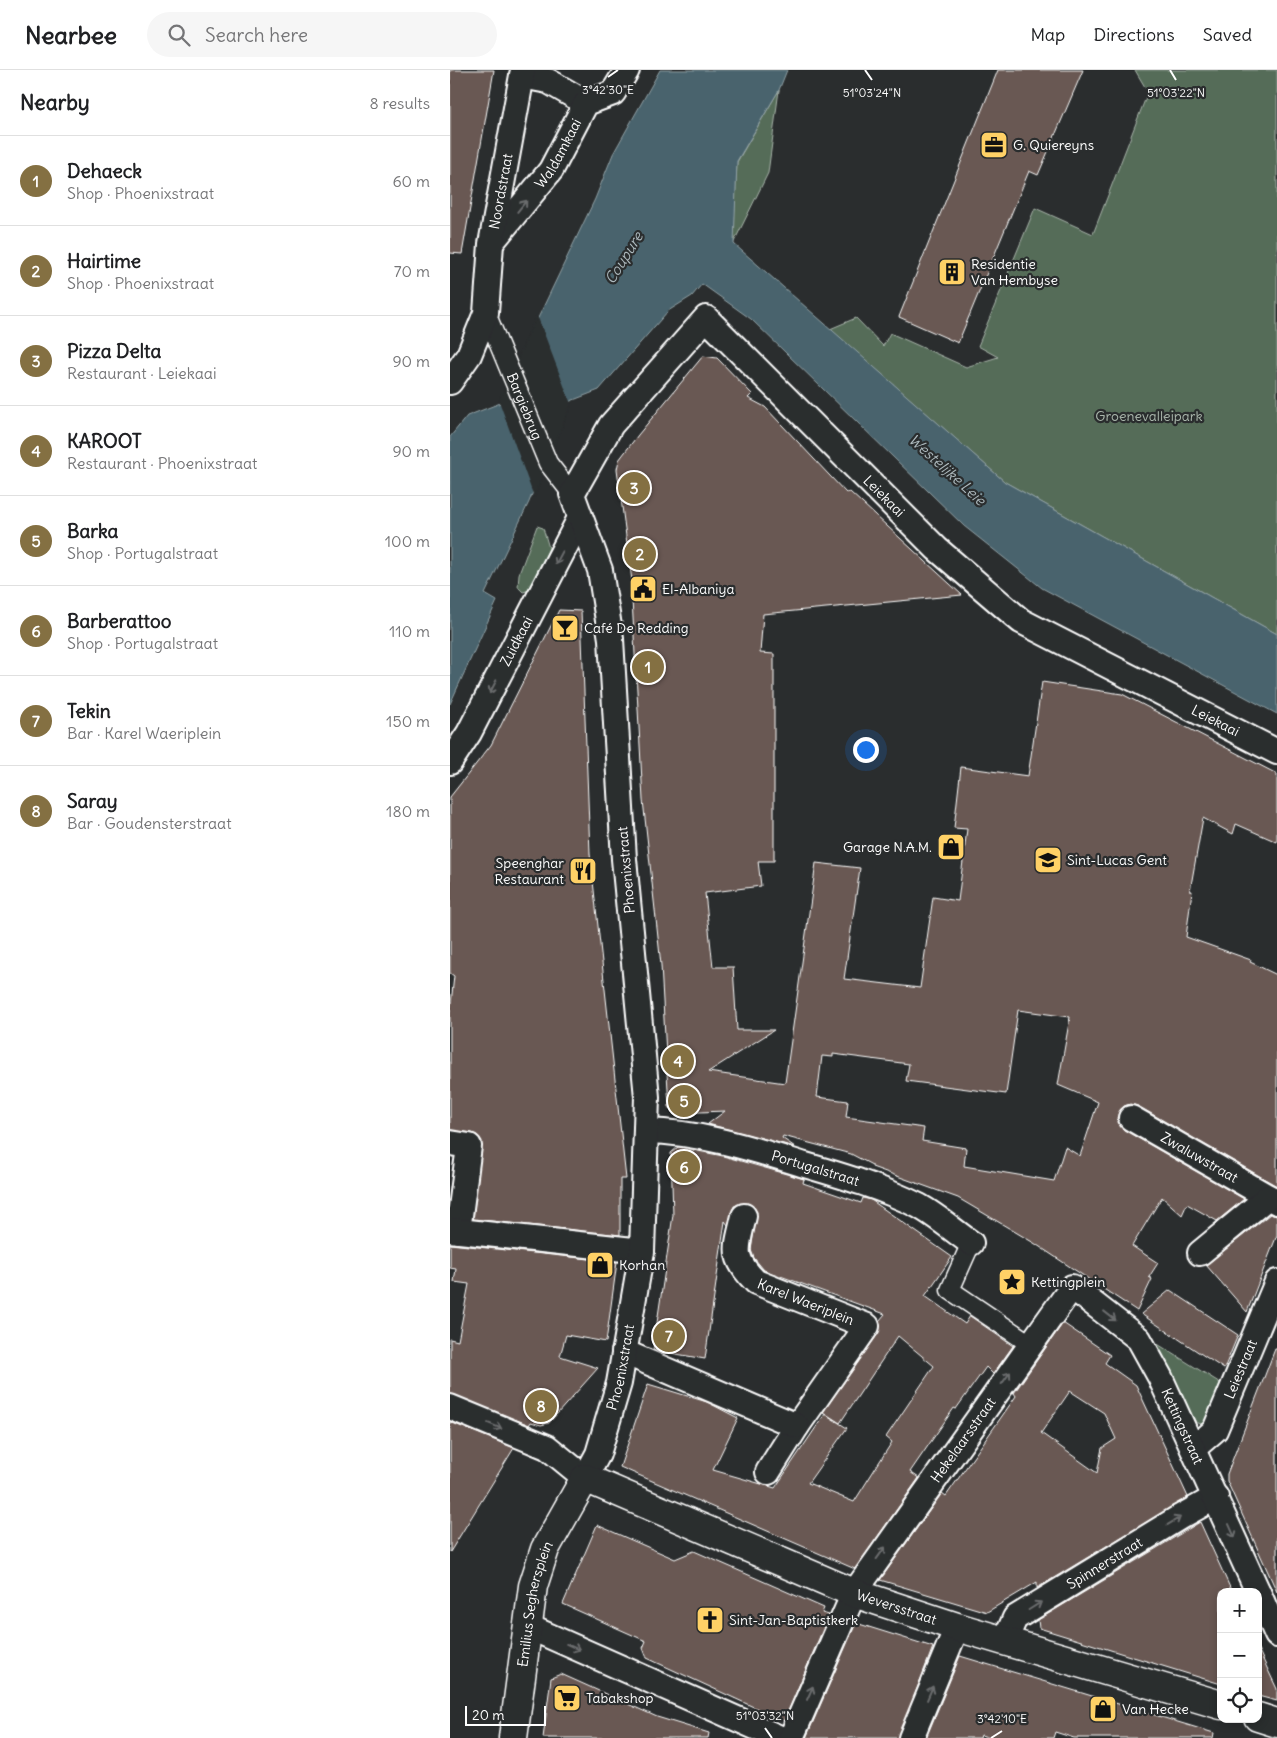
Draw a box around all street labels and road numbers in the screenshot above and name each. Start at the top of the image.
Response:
street label: Waldamkaai [531,115,585,192]
street label: Noordstraat [485,152,516,231]
street label: Bargiebrug [503,370,546,442]
street label: Leiekaai [860,472,909,521]
street label: Zuidkaai [496,613,537,669]
street label: Leiekaai [1189,701,1243,740]
street label: Phoenixstraat [613,825,639,914]
street label: Zwaluwstraat [1158,1128,1242,1187]
street label: Portugalstraat [769,1146,862,1190]
street label: Karel Waeriplein [755,1274,857,1329]
street label: Phoenixstraat [602,1323,638,1412]
street label: Leiestraat [1220,1337,1261,1402]
street label: Kettingstraat [1157,1385,1208,1467]
street label: Hekelaarsstraat [927,1394,1000,1486]
street label: Spinnerstraat [1063,1533,1146,1593]
street label: Emilius Seghersplein [513,1538,557,1668]
street label: Weversstraat [854,1585,939,1629]

